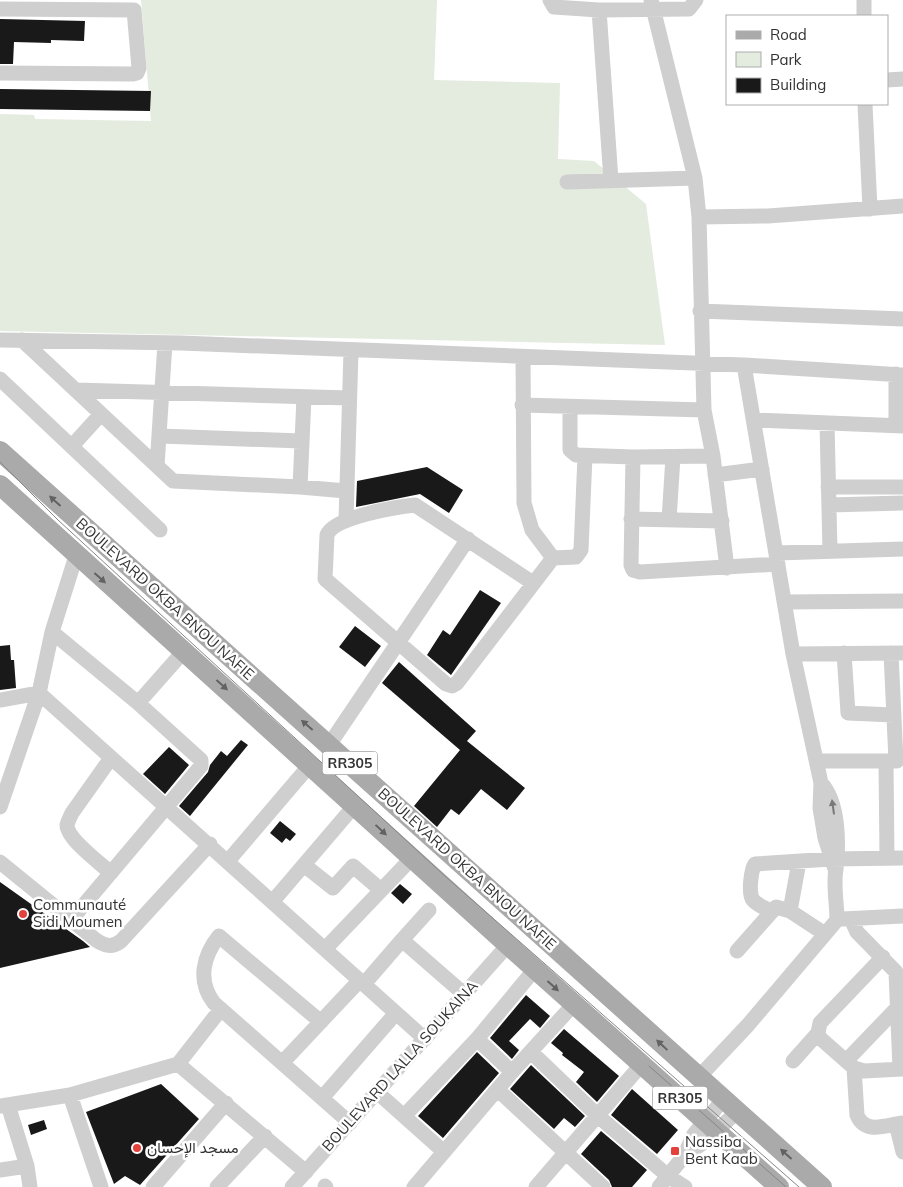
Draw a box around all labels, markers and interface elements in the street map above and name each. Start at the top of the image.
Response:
legend [726,15,888,105]
text: Road [770,25,807,44]
text: Park [770,50,802,69]
text: Building [770,75,826,94]
one-way arrow [49,495,61,507]
street label: BOULEVARD OKBA BNOU NAFIE [72,514,258,684]
one-way arrow [94,572,107,583]
one-way arrow [215,680,228,691]
one-way arrow [301,720,313,731]
road number: RR305 [322,751,378,774]
street label: BOULEVARD OKBA BNOU NAFIE [374,784,560,954]
one-way arrow [829,799,837,815]
one-way arrow [375,824,387,836]
place label: Communauté Sidi Moumen [33,895,126,931]
marker: Communauté Sidi Moumen [17,908,29,920]
street label: BOULEVARD LALLA SOUKAINA [318,976,482,1155]
one-way arrow [547,980,559,992]
one-way arrow [656,1039,668,1051]
road number: RR305 [652,1086,708,1110]
place label: Nassiba Bent Kaab [685,1132,758,1168]
place label: مسجد الإحسان [147,1138,239,1158]
marker: مسجد الإحسان [131,1142,143,1154]
marker: Nassiba Bent Kaab [669,1145,681,1157]
one-way arrow [780,1148,792,1160]

